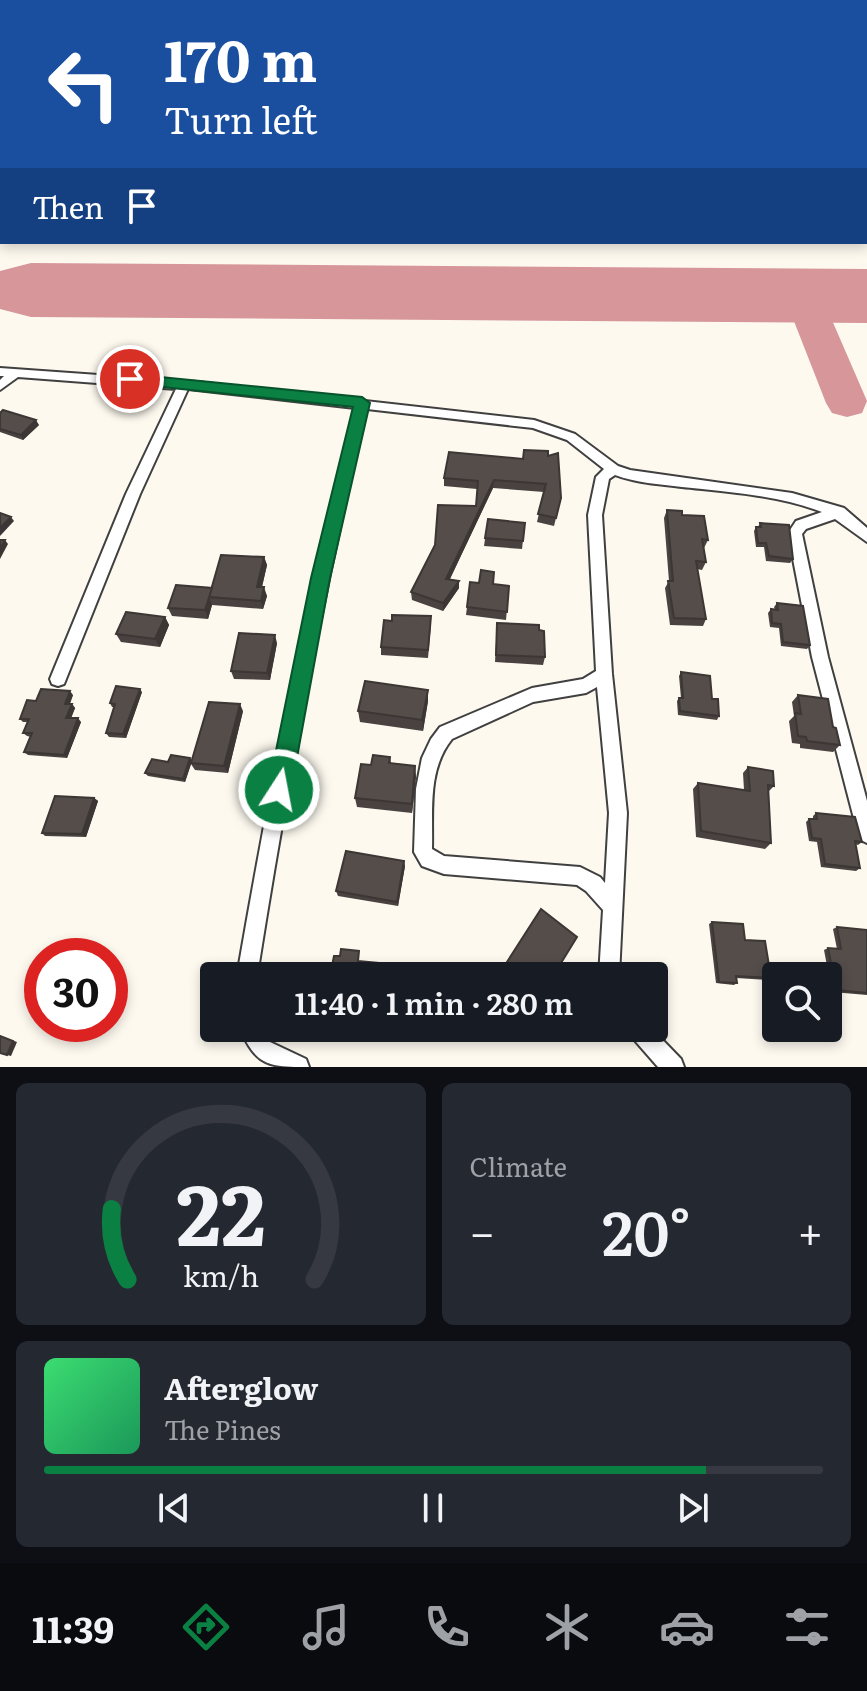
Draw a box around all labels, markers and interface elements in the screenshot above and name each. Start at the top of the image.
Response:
text: 170 m [164,16,317,99]
icon: left [32,32,136,136]
text: Turn left [164,92,318,145]
text: Then [32,184,104,228]
icon: arrive [120,184,164,228]
pin [96,345,164,413]
icon: arrive [108,357,152,401]
position arrow [237,748,321,832]
speed limit sign: 30 [24,938,128,1042]
map controls [762,962,842,1042]
button: search [762,962,842,1042]
text: 11:40 · 1 min · 280 m [295,980,573,1024]
text: Climate [470,1146,567,1185]
text: 22 [176,1148,265,1272]
text: 20° [602,1185,690,1274]
text: − [470,1197,495,1263]
text: + [797,1197,823,1263]
text: km/h [183,1253,259,1296]
text: Afterglow [164,1365,318,1409]
text: The Pines [164,1409,281,1448]
icon: previous [152,1486,196,1530]
icon: pause [411,1486,455,1530]
icon: next [671,1486,715,1530]
icon: directions [178,1599,234,1655]
icon: music [298,1599,354,1655]
icon: phone [419,1599,475,1655]
icon: climate [539,1599,595,1655]
icon: car [659,1599,715,1655]
icon: filters [779,1599,835,1655]
text: 11:39 [32,1601,114,1654]

